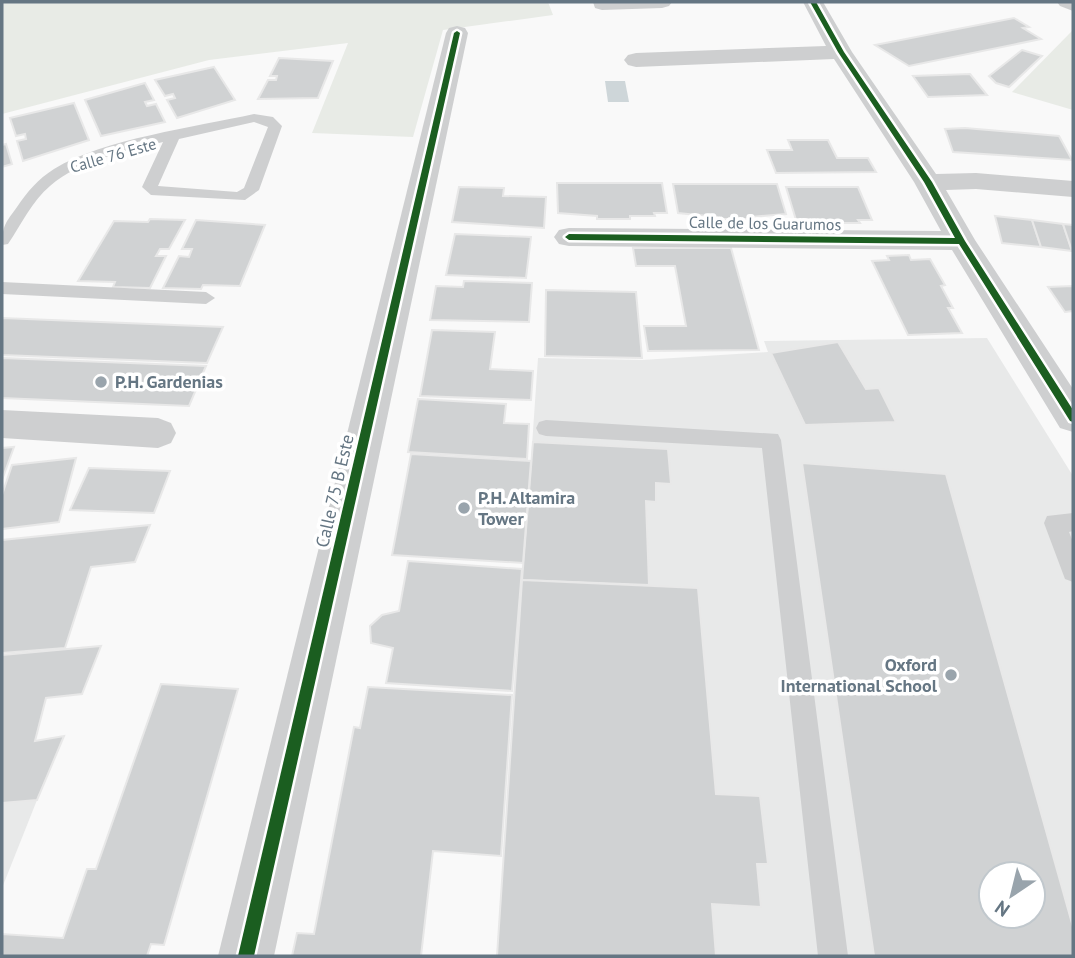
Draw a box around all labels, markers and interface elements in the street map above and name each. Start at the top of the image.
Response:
street label: Calle 76 Este [67,133,159,177]
street label: Calle de los Guarumos [689,212,842,234]
place label: P.H. Gardenias [115,370,223,393]
marker: P.H. Gardenias [93,374,109,390]
street label: Calle 75 B Este [310,432,359,550]
place label: P.H. Altamira Tower [478,486,575,530]
marker: P.H. Altamira Tower [456,500,472,516]
place label: Oxford International School [781,653,938,697]
marker: Oxford International School [943,667,959,683]
north arrow [977,860,1047,930]
text: N [990,896,1014,922]

